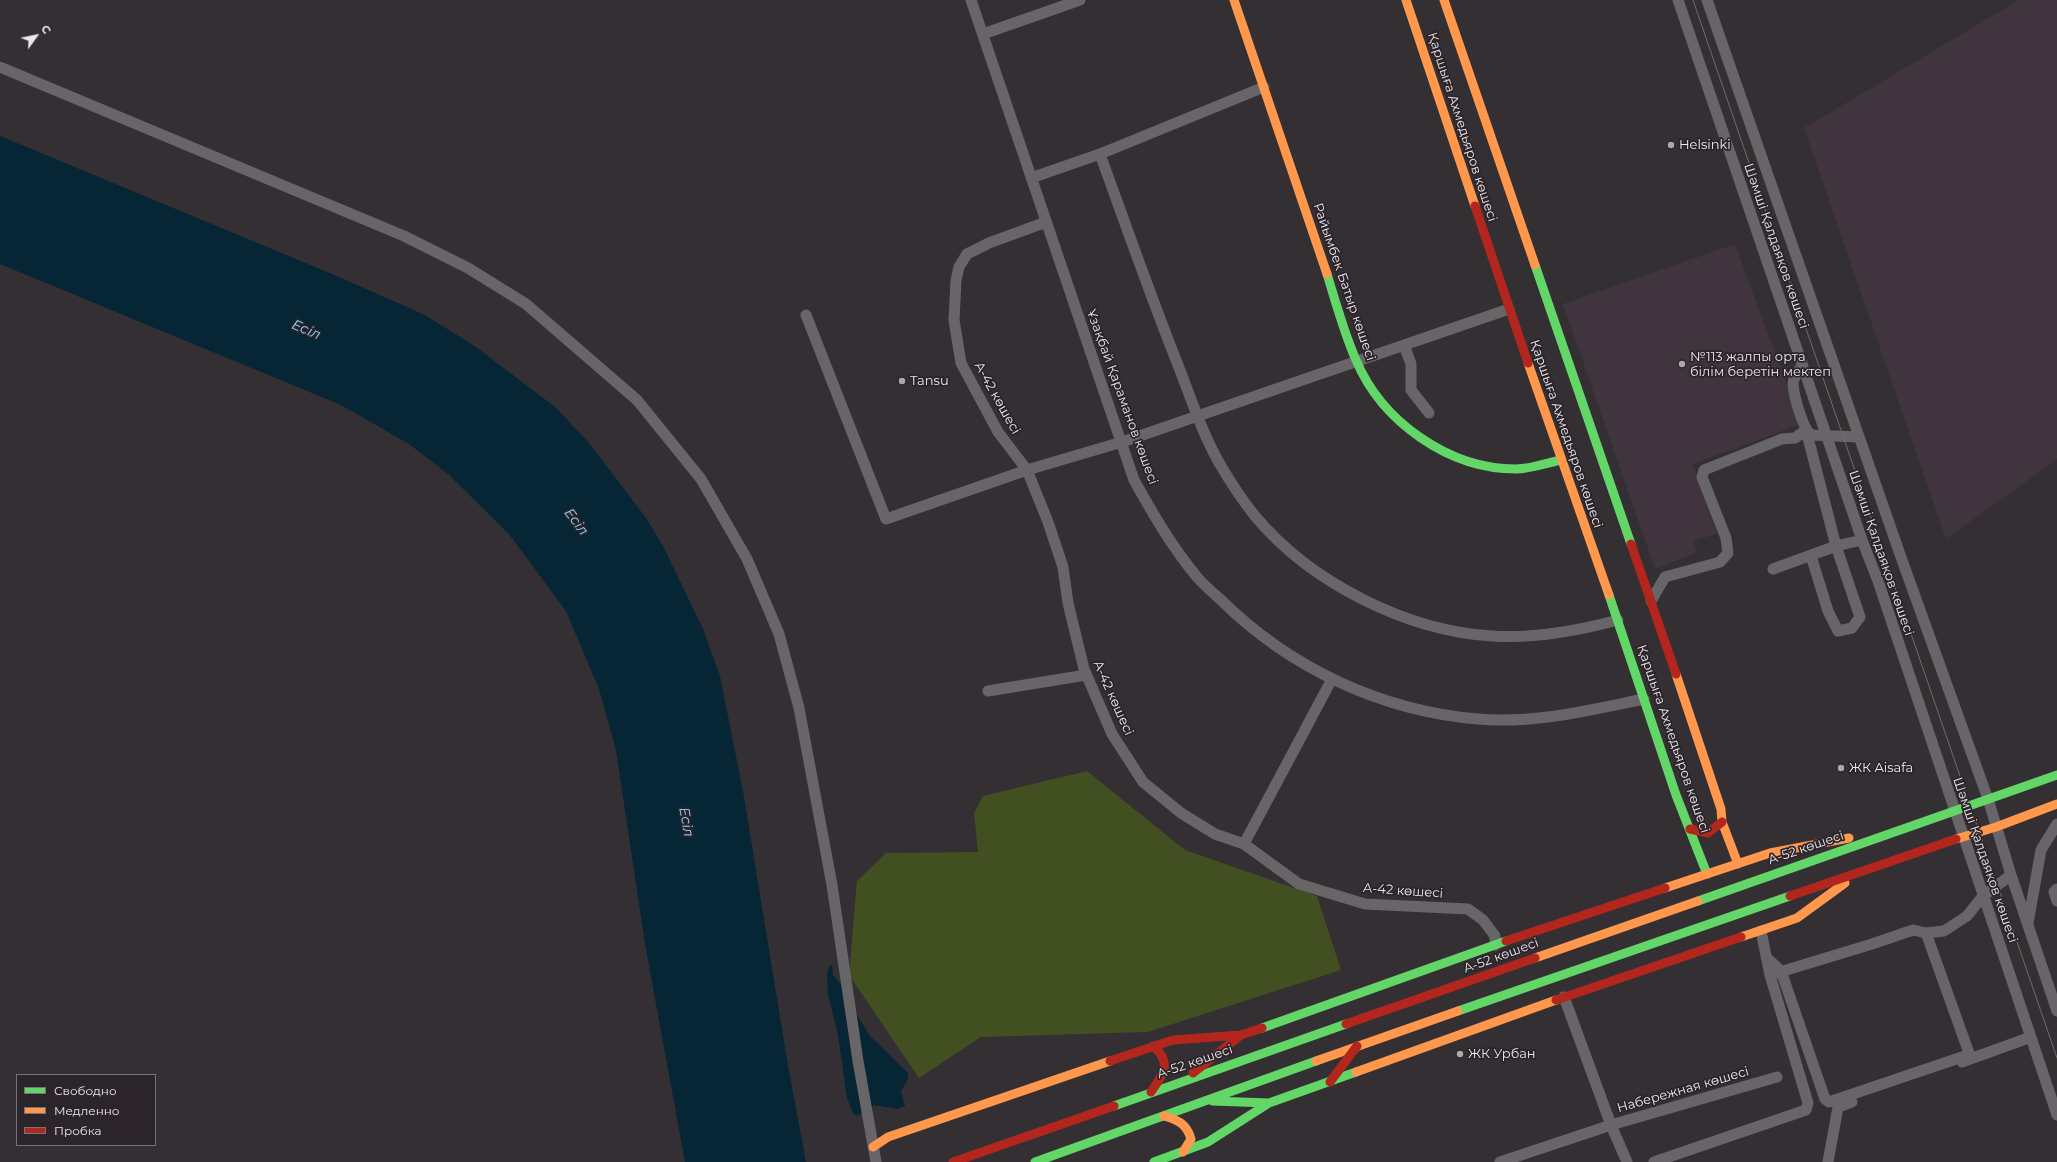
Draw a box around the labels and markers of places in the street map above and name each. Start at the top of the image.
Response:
place label: Helsinki [1679,137,1731,153]
marker: Helsinki [1666,140,1676,150]
place label: №113 жалпы орта білім беретін мектеп [1690,349,1831,380]
marker: №113 жалпы орта білім беретін мектеп [1677,359,1687,369]
place label: Tansu [910,373,949,389]
marker: Tansu [897,376,907,386]
place label: ЖК Aisafa [1849,760,1913,776]
marker: ЖК Aisafa [1836,763,1846,773]
place label: ЖК Урбан [1468,1046,1536,1062]
marker: ЖК Урбан [1455,1049,1465,1059]

